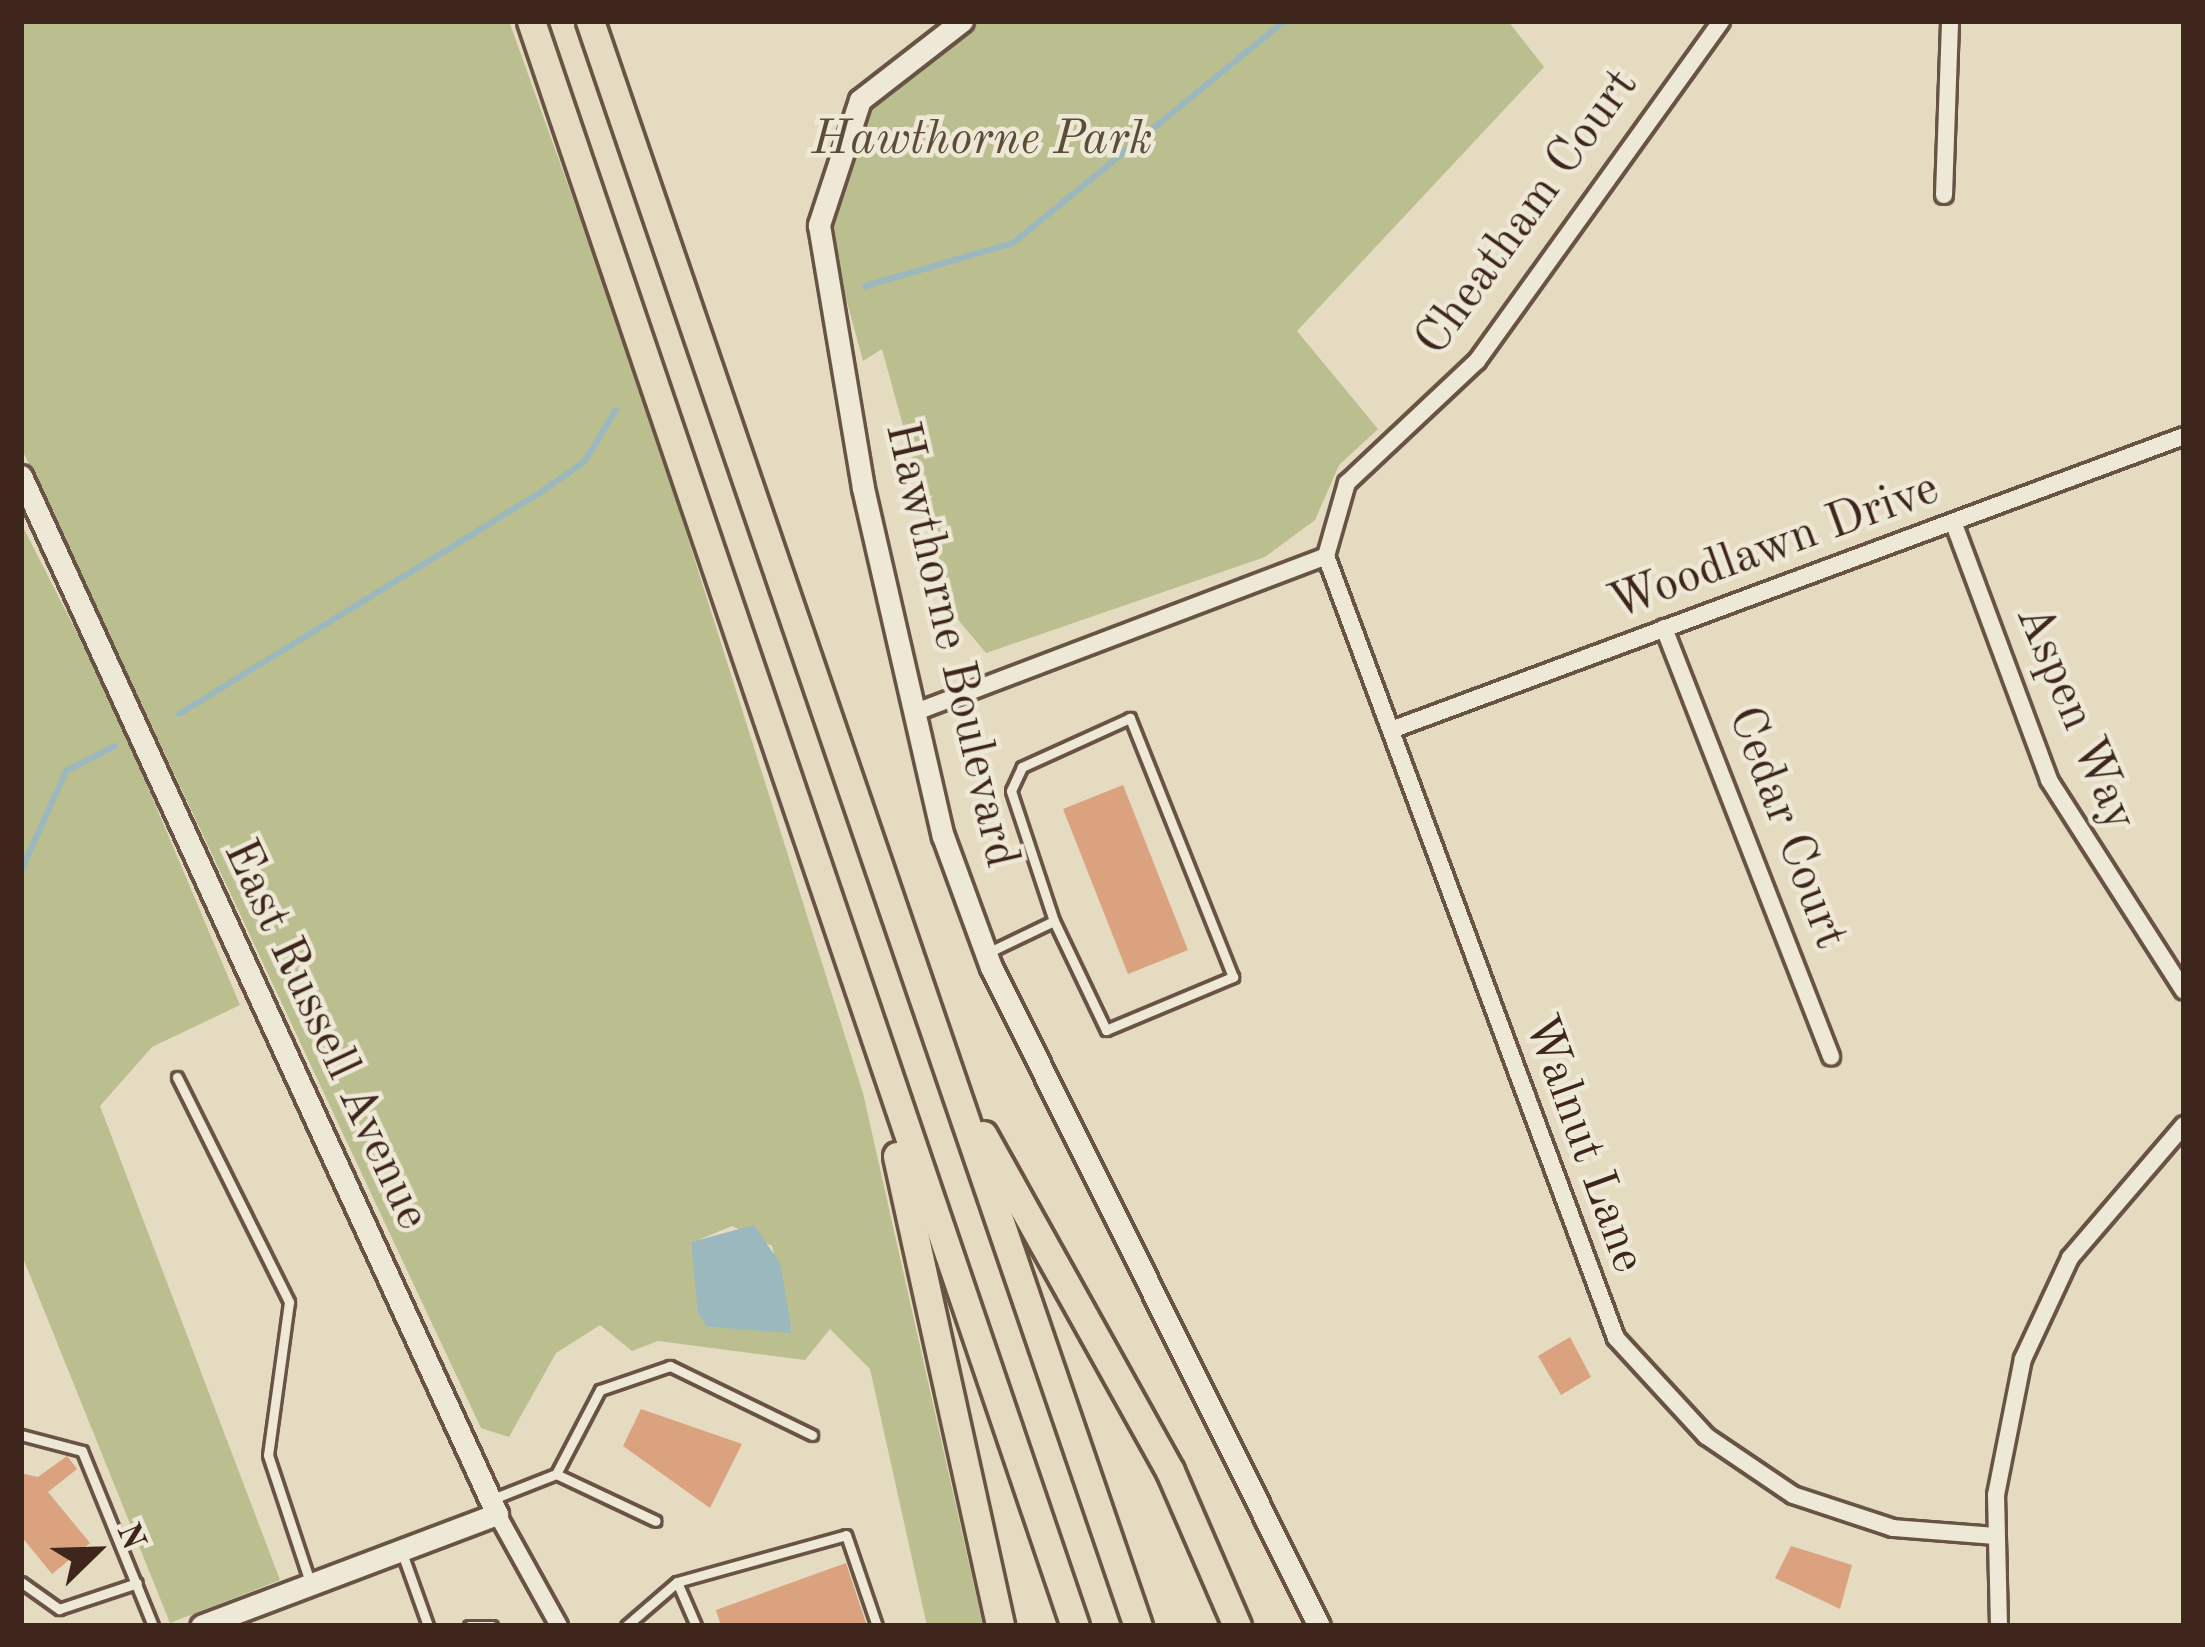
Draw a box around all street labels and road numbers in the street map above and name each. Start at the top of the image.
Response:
street label: Cheatham Court [1405,58,1651,368]
street label: Hawthorne Boulevard [871,417,1029,873]
street label: Woodlawn Drive [1601,461,1947,633]
street label: Aspen Way [2002,596,2148,840]
street label: Cedar Court [1714,699,1858,957]
street label: East Russell Avenue [209,831,441,1239]
street label: Walnut Lane [1510,1007,1656,1281]

